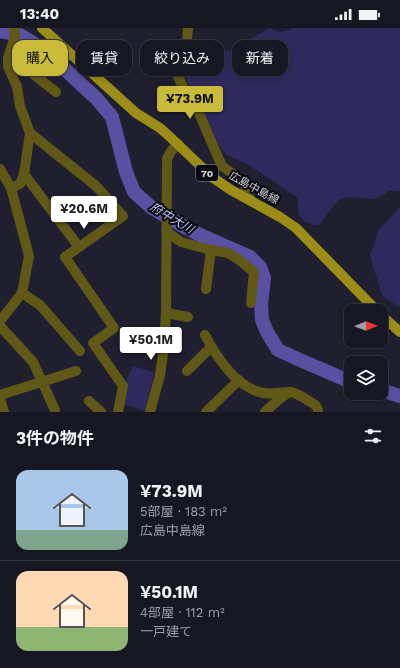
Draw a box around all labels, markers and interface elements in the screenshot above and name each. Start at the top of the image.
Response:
text: 13:40 [20,5,59,23]
chip: 購入 [12,40,68,76]
chip: 賃貸 [76,40,132,76]
chip: 絞り込み [140,40,224,76]
chip: 新着 [232,40,288,76]
pin: ¥73.9M [157,86,223,120]
text: ¥73.9M [166,91,214,106]
road number: 70 [196,165,218,181]
street label: 広島中島線 [227,169,281,207]
pin: ¥20.6M [51,196,117,230]
water label: 府中大川 [148,200,198,237]
text: ¥20.6M [60,201,108,216]
north arrow [344,304,388,348]
map controls [344,304,388,400]
pin: ¥50.1M [118,327,184,361]
text: ¥50.1M [129,332,173,347]
button: layers [344,356,388,400]
icon: filters [362,425,384,447]
text: 3件の物件 [16,428,94,448]
text: ¥73.9M [140,481,203,501]
icon: home [48,486,96,534]
text: 5部屋 · 183 m² [140,504,227,519]
text: 広島中島線 [140,523,205,538]
text: ¥50.1M [140,582,198,602]
icon: home [48,587,96,635]
text: 4部屋 · 112 m² [140,605,225,620]
text: 一戸建て [140,624,192,639]

